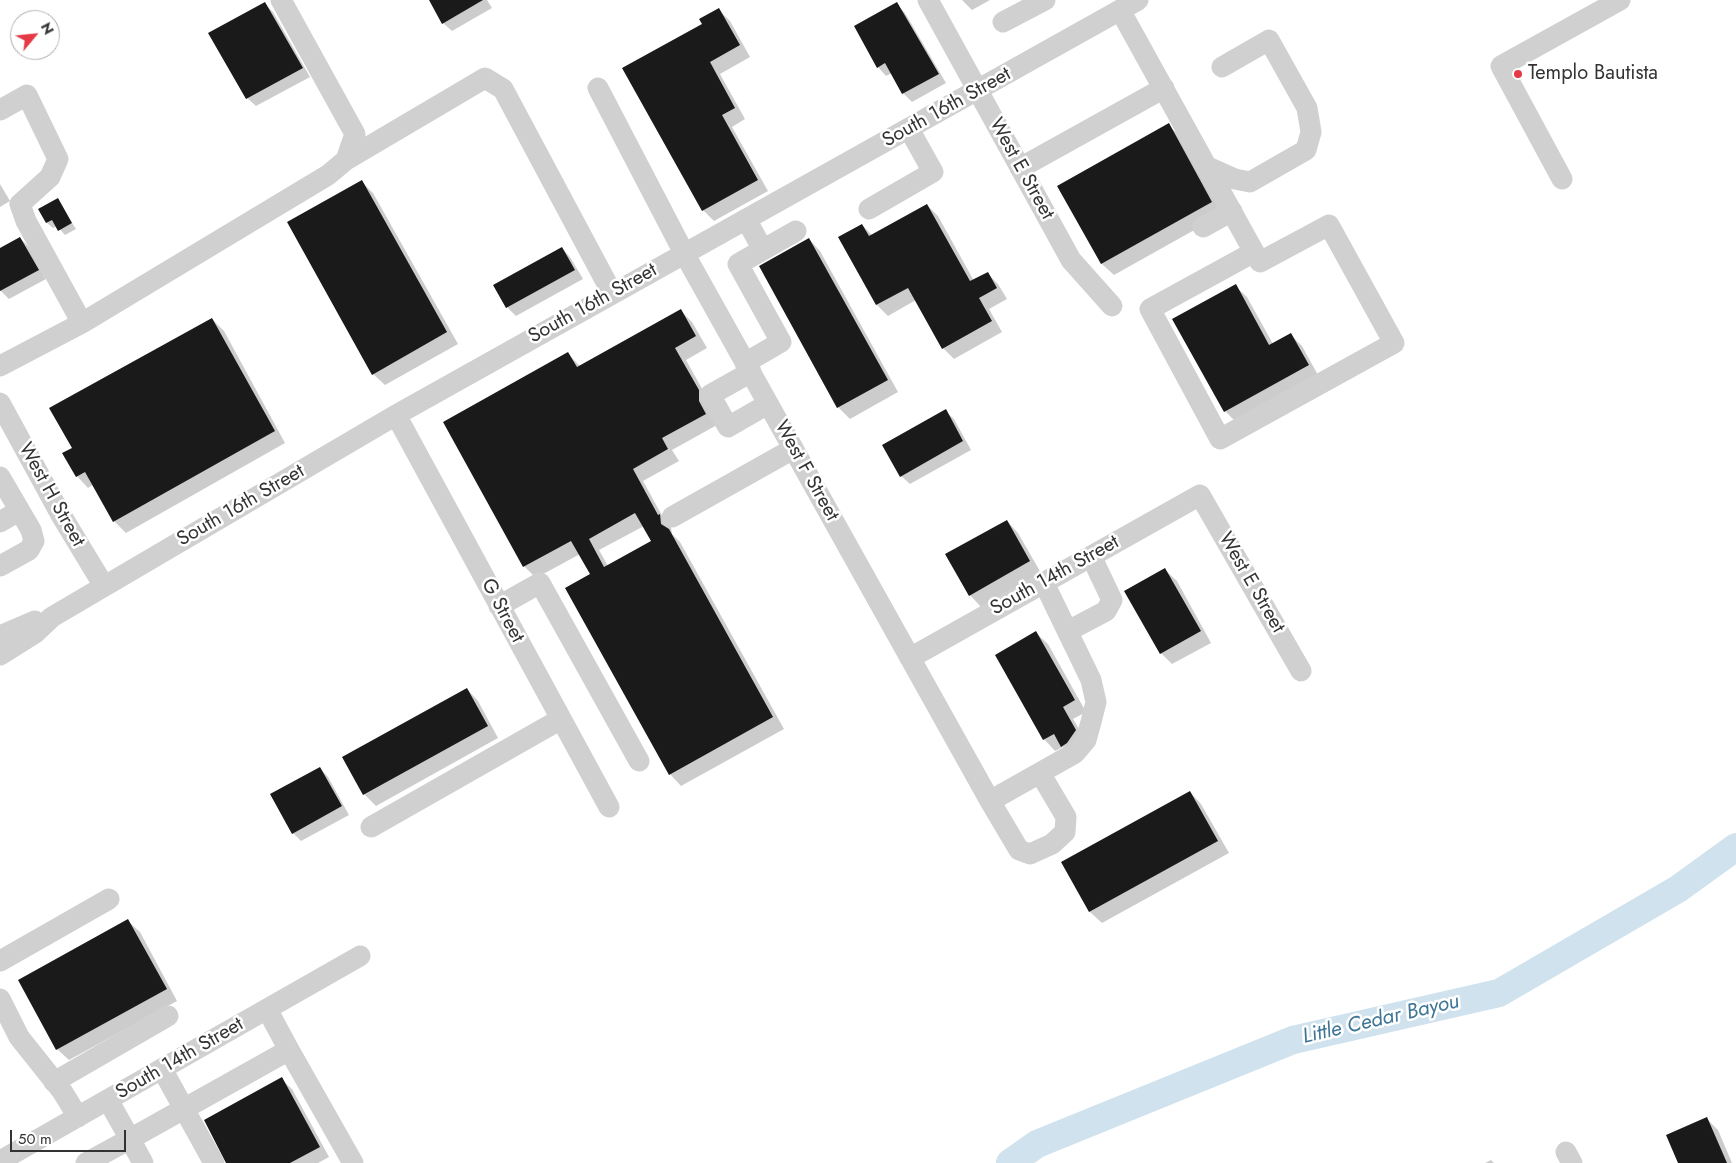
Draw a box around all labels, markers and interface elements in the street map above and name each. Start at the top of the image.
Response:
north arrow [10,10,60,60]
text: N [36,19,59,38]
place label: Templo Bautista [1528,62,1658,86]
street label: South 16th Street [879,63,1015,153]
marker: Templo Bautista [1512,68,1524,80]
street label: West E Street [983,114,1059,224]
street label: South 16th Street [525,259,661,349]
street label: West F Street [769,417,843,525]
street label: West H Street [13,439,89,551]
street label: South 16th Street [173,460,309,552]
street label: West E Street [1213,528,1289,638]
street label: South 14th Street [986,531,1124,621]
street label: G Street [475,575,529,647]
water label: Little Cedar Bayou [1300,990,1462,1050]
street label: South 14th Street [112,1013,248,1105]
scale bar [12,1120,129,1152]
text: 50 m [18,1128,52,1150]

